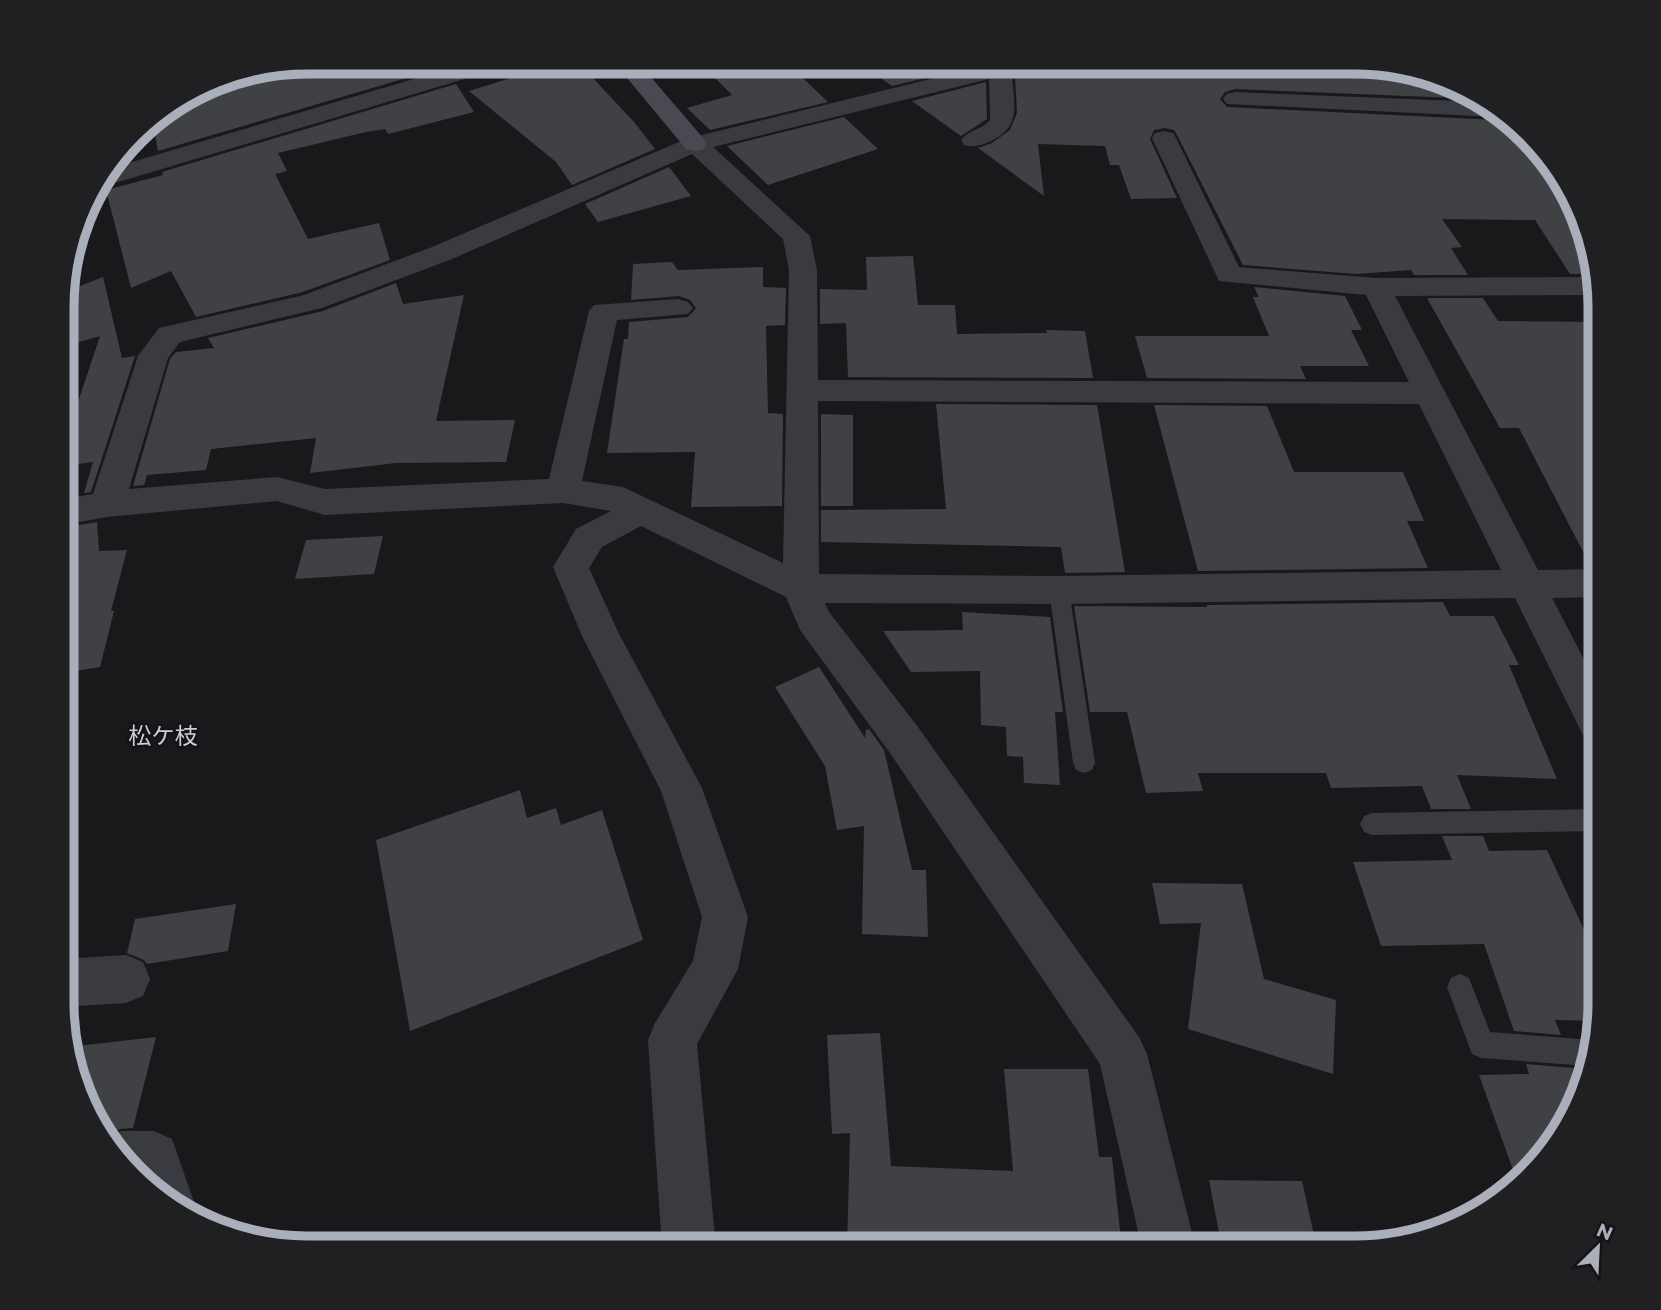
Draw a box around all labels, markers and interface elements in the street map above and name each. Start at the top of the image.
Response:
district label: 松ケ枝 [129,722,198,750]
north arrow [1563,1212,1633,1282]
text: N [1593,1218,1616,1246]

